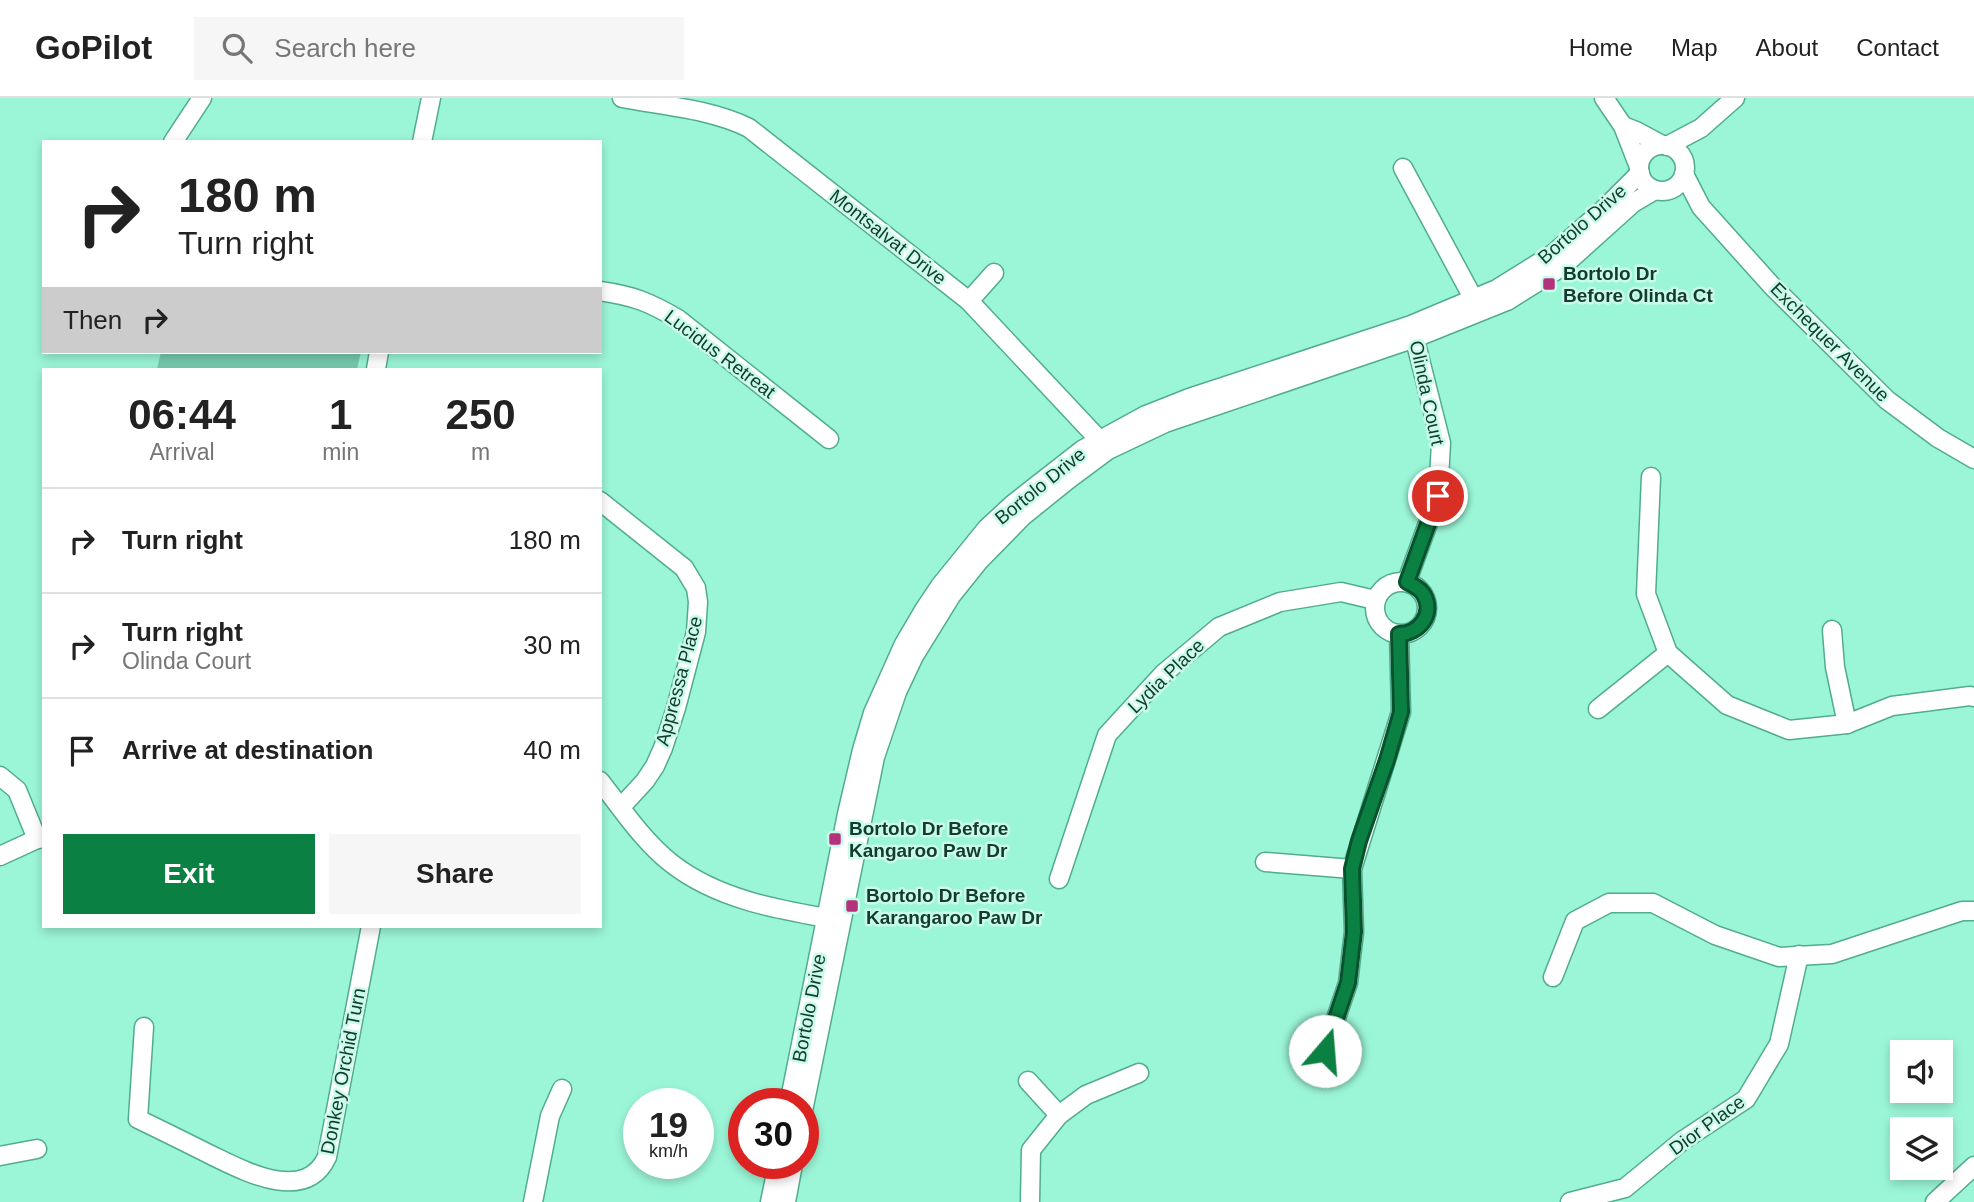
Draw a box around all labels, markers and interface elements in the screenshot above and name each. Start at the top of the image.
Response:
search box [194,17,684,80]
text: GoPilot [35,29,152,66]
icon: search [218,29,256,67]
text: Search here [274,33,416,63]
text: Home [1569,34,1633,61]
text: Map [1671,34,1718,61]
text: About [1756,34,1818,61]
text: Contact [1856,34,1939,61]
icon: right [63,168,154,259]
text: 180 m [178,168,317,222]
street label: Bortolo Drive [1534,180,1630,268]
street label: Montsalvat Drive [826,185,950,289]
text: Turn right [178,225,314,261]
place label: Bortolo Dr Before Olinda Ct [1563,263,1714,306]
marker: Bortolo Dr Before Olinda Ct [1541,276,1557,292]
street label: Exchequer Avenue [1766,278,1894,406]
icon: right [136,301,174,339]
text: Then [63,305,122,335]
street label: Lucidus Retreat [661,306,780,403]
street label: Olinda Court [1406,339,1449,448]
text: 06:44 [128,391,236,438]
text: 1 [329,391,352,438]
text: 250 [446,391,516,438]
text: Arrival [149,439,215,465]
text: min [322,439,359,465]
text: m [471,439,490,465]
street label: Bortolo Drive [991,443,1089,529]
pin [1408,466,1468,526]
icon: arrive [1419,477,1457,515]
icon: right [63,522,101,560]
text: Turn right [122,525,243,555]
text: 180 m [509,525,581,555]
street label: Appressa Place [652,614,706,748]
text: Turn right [122,617,243,647]
icon: right [63,627,101,665]
text: 30 m [523,630,581,660]
street label: Lydia Place [1124,635,1208,717]
text: Olinda Court [122,648,251,674]
icon: arrive [63,732,101,770]
text: Arrive at destination [122,735,373,765]
text: 40 m [523,735,581,765]
place label: Bortolo Dr Before Kangaroo Paw Dr [849,818,1008,861]
marker: Bortolo Dr Before Kangaroo Paw Dr [827,831,843,847]
button: Exit [63,834,315,914]
button: Share [329,834,581,914]
place label: Bortolo Dr Before Karangaroo Paw Dr [866,885,1043,928]
marker: Bortolo Dr Before Karangaroo Paw Dr [844,898,860,914]
street label: Bortolo Drive [788,952,830,1064]
street label: Donkey Orchid Turn [317,986,369,1156]
position arrow [1288,1014,1362,1088]
map controls [1890,1040,1953,1180]
button: sound [1890,1040,1953,1103]
speed limit sign: 30 [728,1088,819,1179]
street label: Dior Place [1665,1091,1749,1159]
text: 19 [649,1105,688,1144]
button: layers [1890,1117,1953,1180]
text: km/h [649,1141,688,1161]

